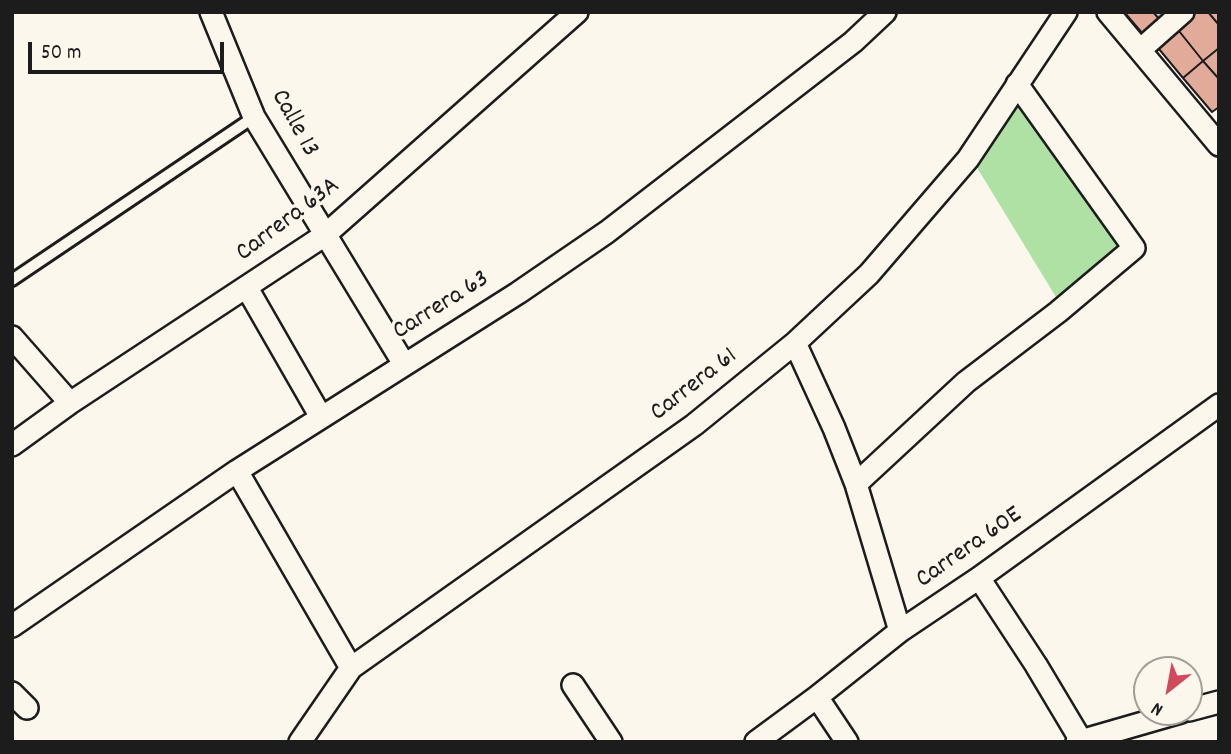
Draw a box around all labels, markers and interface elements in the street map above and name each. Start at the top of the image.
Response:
scale bar [32,28,228,72]
text: 50 m [41,39,81,69]
street label: Calle 13 [262,85,324,163]
street label: Carrera 63A [231,172,347,270]
street label: Carrera 63 [388,265,496,349]
street label: Carrera 61 [645,342,745,430]
street label: Carrera 60E [911,501,1029,597]
north arrow [1133,656,1203,726]
text: N [1147,694,1169,722]

